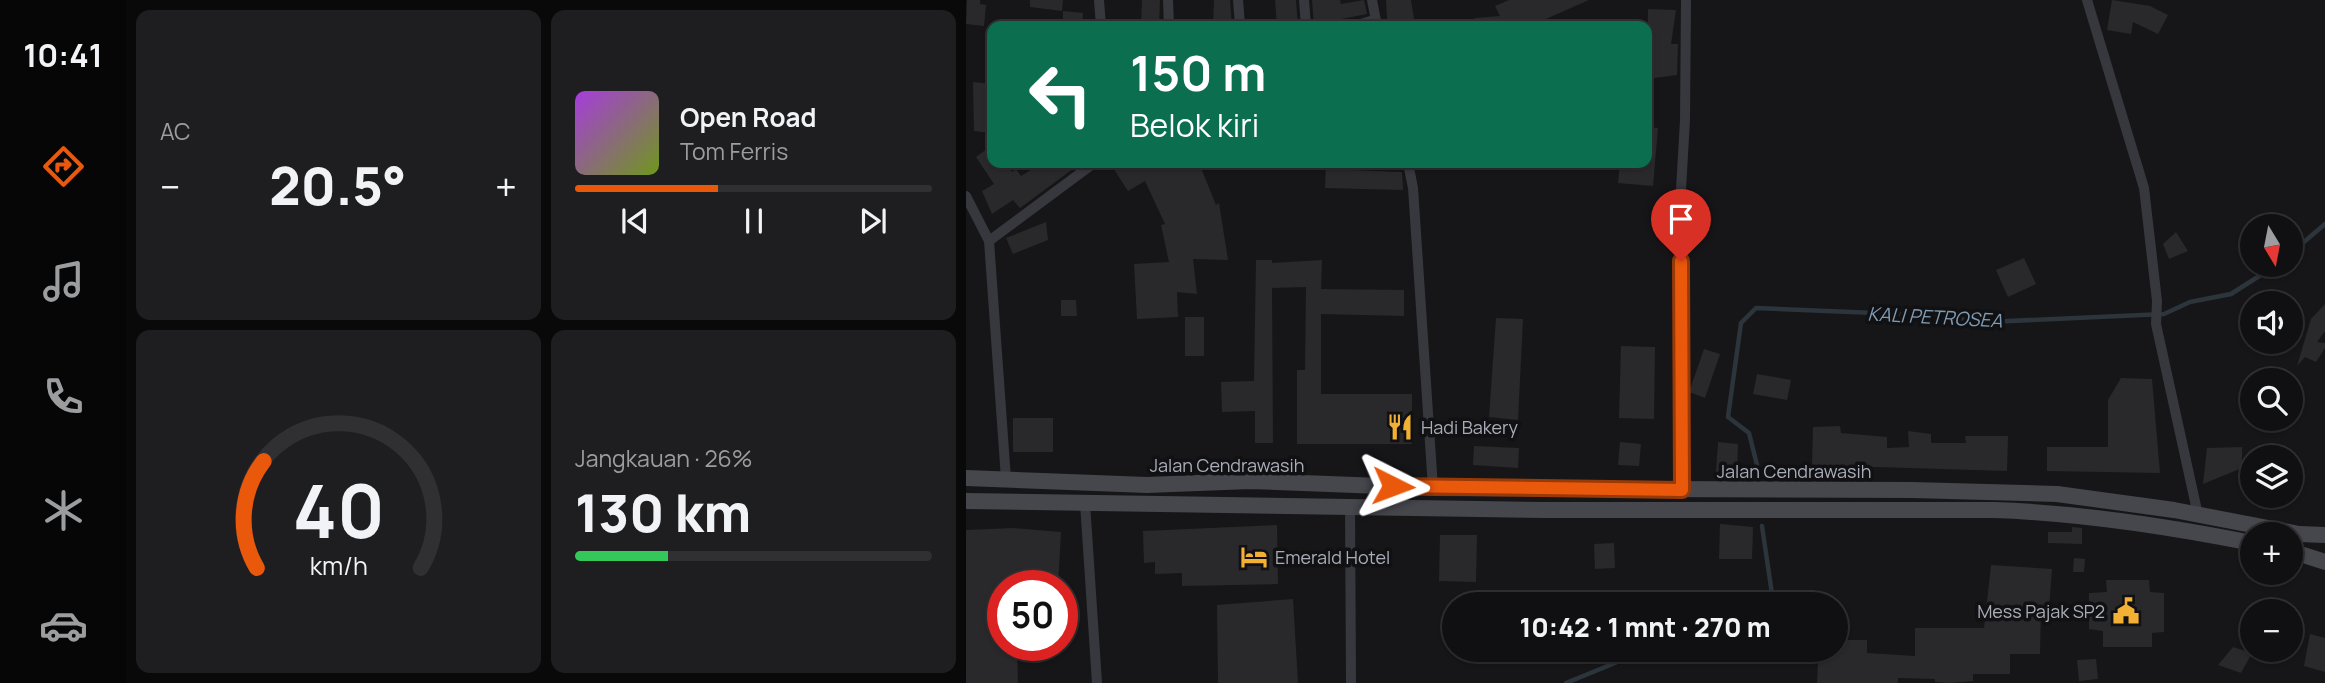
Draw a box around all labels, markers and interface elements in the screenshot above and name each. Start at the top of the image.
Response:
text: 10:41 [23,33,103,77]
text: 150 m [1130,39,1266,106]
icon: left [1015,49,1106,140]
text: Open Road [680,99,816,135]
text: Belok kiri [1130,103,1259,147]
text: AC [160,115,191,147]
text: Tom Ferris [680,135,788,167]
icon: directions [39,142,88,191]
text: 20.5° [269,150,406,221]
text: − [160,160,181,212]
text: + [495,160,517,212]
pin [1651,189,1711,261]
icon: arrive [1662,200,1700,238]
icon: previous [616,202,654,240]
icon: pause [735,202,773,240]
icon: next [854,202,892,240]
north arrow [2240,214,2303,276]
map controls [2240,214,2303,662]
icon: music [39,257,88,306]
button: sound [2240,291,2303,354]
water label: KALI PETROSEA [1867,300,2003,334]
button: search [2240,368,2303,431]
icon: phone [39,372,88,421]
restaurant icon: Hadi Bakery [1385,412,1415,442]
place label: Hadi Bakery [1421,415,1518,439]
text: Jangkauan · 26% [575,442,753,474]
button: layers [2240,445,2303,508]
position arrow [1356,449,1430,523]
street label: Jalan Cendrawasih [1150,453,1304,477]
street label: Jalan Cendrawasih [1717,459,1871,483]
text: 40 [292,460,385,560]
text: 130 km [575,477,751,548]
icon: climate [39,486,88,535]
button: + [2240,522,2303,585]
hotel icon: Emerald Hotel [1239,542,1269,572]
place label: Emerald Hotel [1275,545,1390,569]
text: km/h [309,547,368,582]
speed limit sign: 50 [987,570,1078,661]
public building icon: Mess Pajak SP2 [2111,596,2141,626]
place label: Mess Pajak SP2 [1977,599,2105,623]
button: − [2240,599,2303,662]
icon: car [39,601,88,650]
text: 10:42 · 1 mnt · 270 m [1520,609,1770,645]

